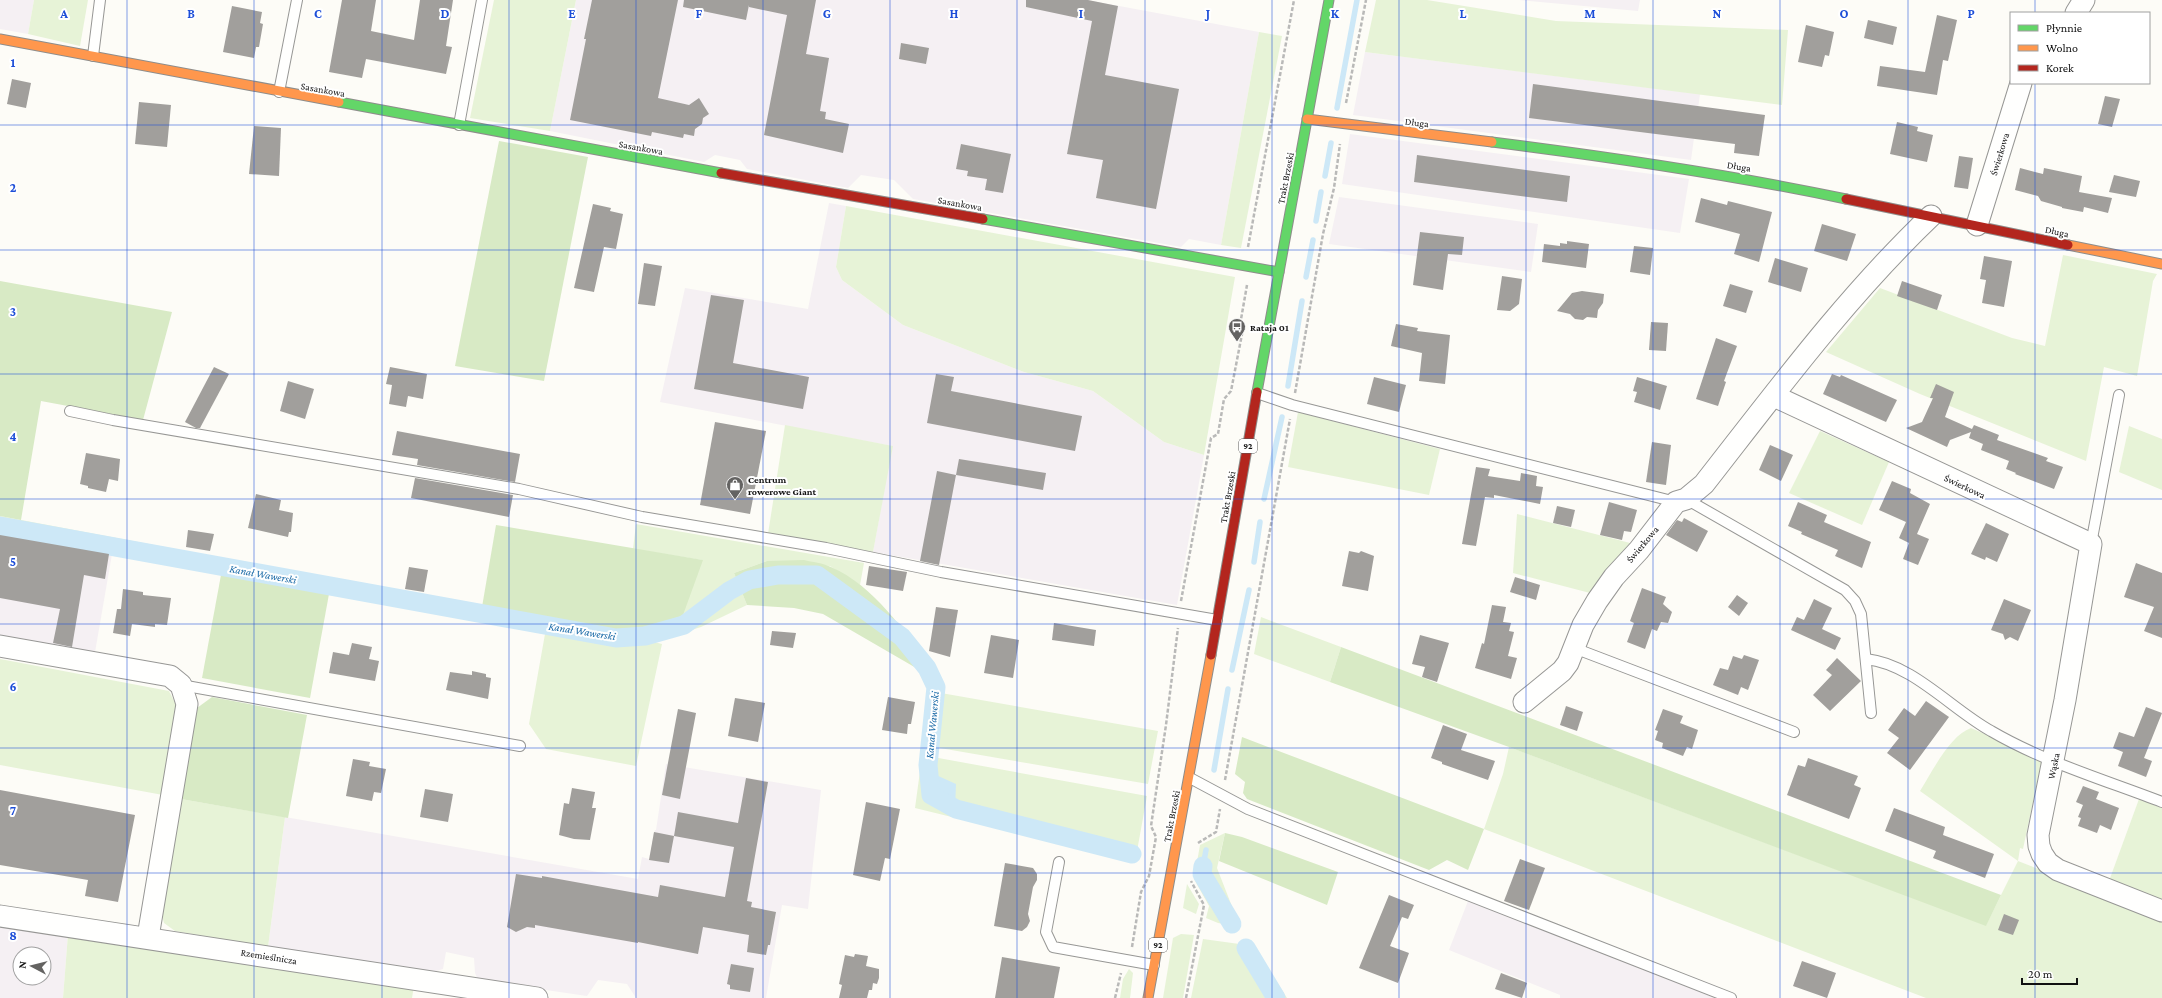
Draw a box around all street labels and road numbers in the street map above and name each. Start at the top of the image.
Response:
street label: Sasankowa [300,80,346,99]
street label: Długa [1404,116,1430,129]
street label: Świerkowa [1988,131,2011,177]
street label: Sasankowa [618,138,664,157]
street label: Trakt Brzeski [1275,151,1296,205]
street label: Długa [1726,159,1752,174]
street label: Sasankowa [937,194,983,213]
street label: Długa [2044,224,2070,239]
road number: 92 [1239,439,1257,453]
street label: Trakt Brzeski [1218,470,1238,524]
street label: Świerkowa [1943,472,1987,501]
street label: Świerkowa [1624,524,1661,565]
street label: Wąska [2045,752,2062,780]
street label: Trakt Brzeski [1161,789,1182,843]
road number: 92 [1149,938,1167,952]
street label: Rzemieślnicza [240,947,298,966]

